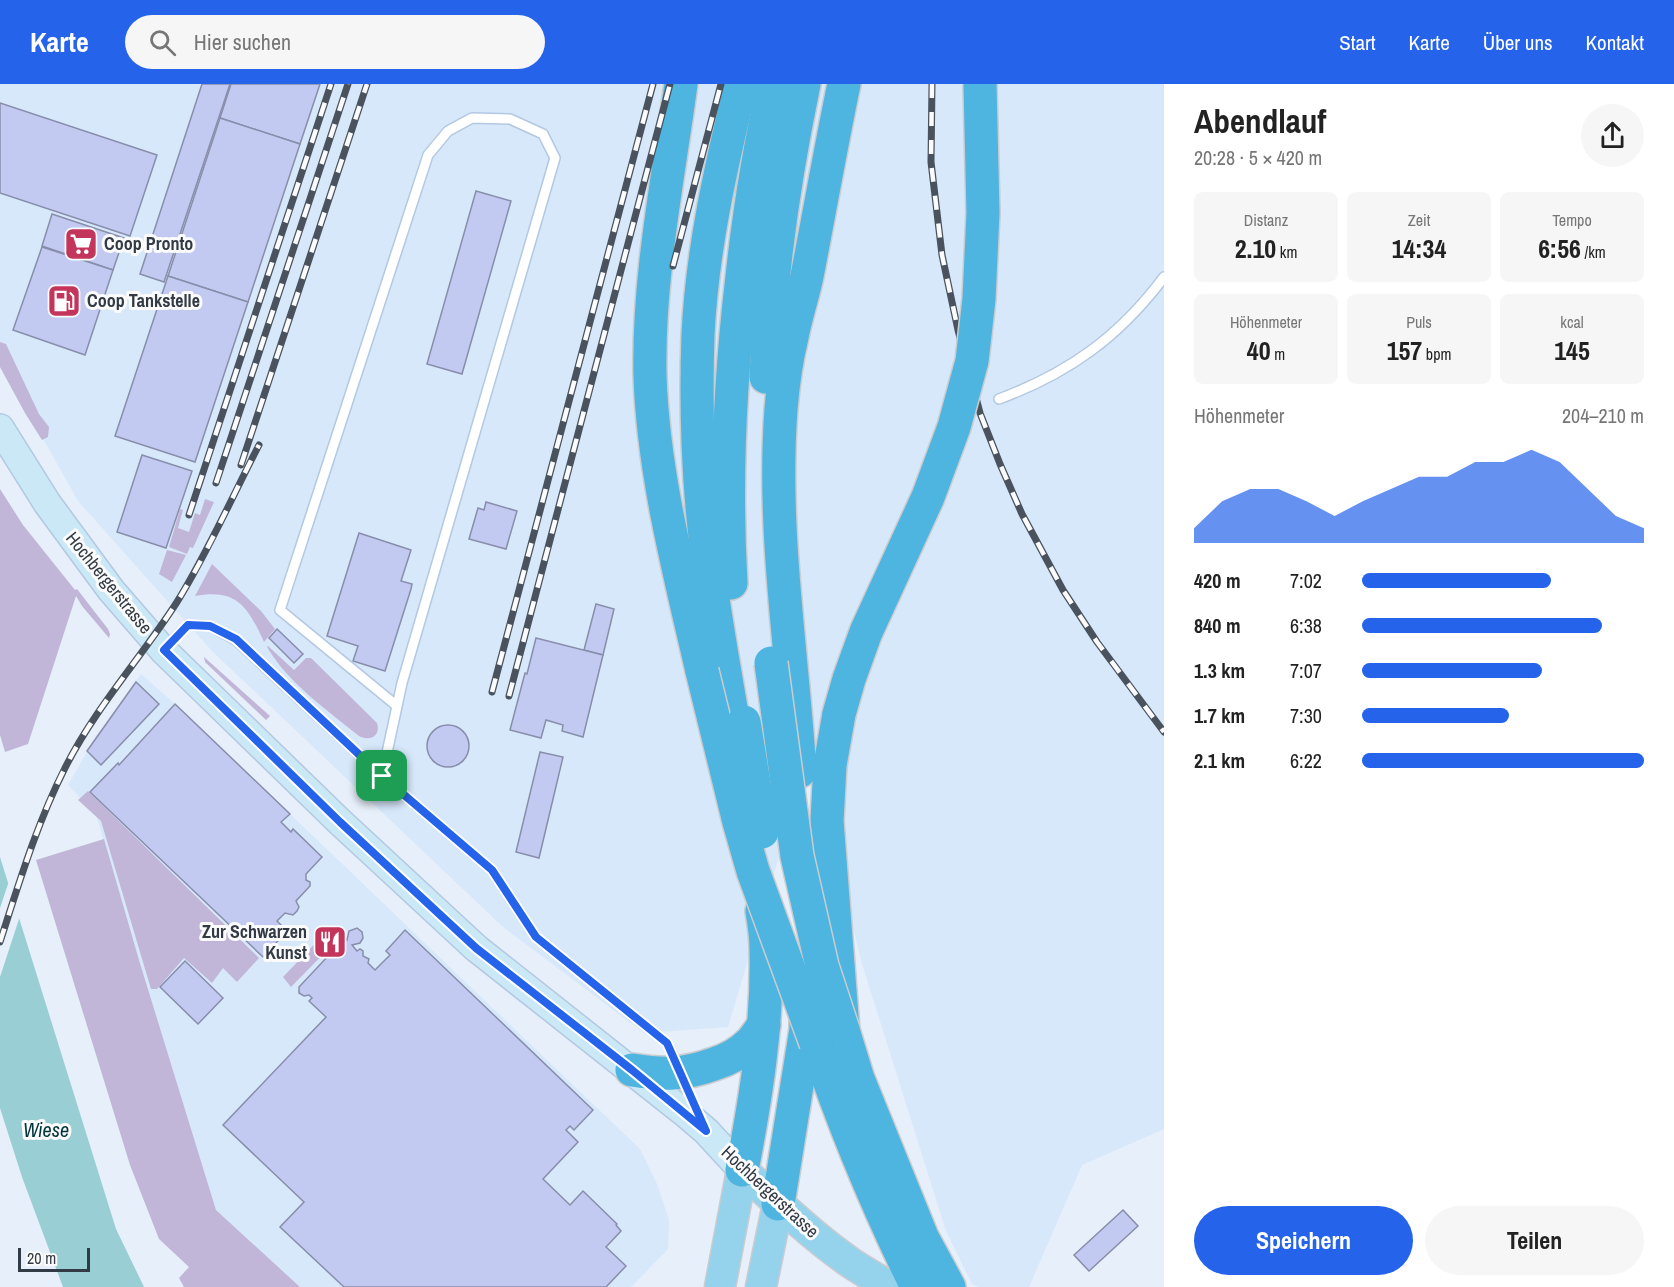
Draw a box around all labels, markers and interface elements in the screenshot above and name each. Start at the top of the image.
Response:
search box [125,15,545,69]
text: Karte [30,23,89,61]
icon: search [146,26,179,59]
text: Hier suchen [194,27,291,57]
text: Start [1339,28,1376,57]
text: Karte [1409,28,1450,57]
text: Über uns [1483,28,1553,57]
text: Kontakt [1586,28,1644,57]
text: Abendlauf [1194,99,1326,143]
button: share [1581,104,1644,167]
text: 20:28 · 5 × 420 m [1194,144,1322,171]
text: Distanz [1244,209,1288,231]
text: Zeit [1408,209,1430,231]
text: Tempo [1552,209,1592,231]
supermarket icon: Coop Pronto [63,226,99,262]
place label: Coop Pronto [104,231,193,256]
text: 2.10 [1235,231,1276,266]
text: 14:34 [1392,231,1446,266]
text: 6:56 [1538,231,1581,266]
text: km [1276,241,1297,263]
text: /km [1581,241,1606,263]
fuel station icon: Coop Tankstelle [46,283,82,319]
place label: Coop Tankstelle [87,288,200,313]
text: Höhenmeter [1230,311,1302,333]
text: Puls [1406,311,1432,333]
text: kcal [1560,311,1584,333]
text: 40 [1247,333,1271,368]
text: 157 [1387,333,1422,368]
text: 145 [1554,333,1590,368]
text: m [1271,343,1285,365]
text: bpm [1422,343,1451,365]
text: Höhenmeter [1194,402,1284,429]
text: 204–210 m [1562,402,1644,429]
street label: Hochbergerstrasse [60,526,158,639]
text: 420 m [1194,567,1241,594]
text: 7:02 [1290,567,1322,594]
text: 840 m [1194,612,1241,639]
text: 6:38 [1290,612,1322,639]
text: 1.3 km [1194,657,1245,684]
text: 7:07 [1290,657,1322,684]
text: 1.7 km [1194,702,1245,729]
text: 7:30 [1290,702,1322,729]
text: 2.1 km [1194,747,1245,774]
text: 6:22 [1290,747,1322,774]
pin [356,750,407,801]
icon: arrive [365,759,398,792]
place label: Zur Schwarzen Kunst [202,919,307,965]
restaurant icon: Zur Schwarzen Kunst [312,924,348,960]
water label: Wiese [23,1116,69,1143]
street label: Hochbergerstrasse [716,1140,824,1243]
button: Speichern [1194,1206,1413,1275]
button: Teilen [1425,1206,1644,1275]
scale bar [18,1245,90,1272]
text: 20 m [27,1247,56,1269]

